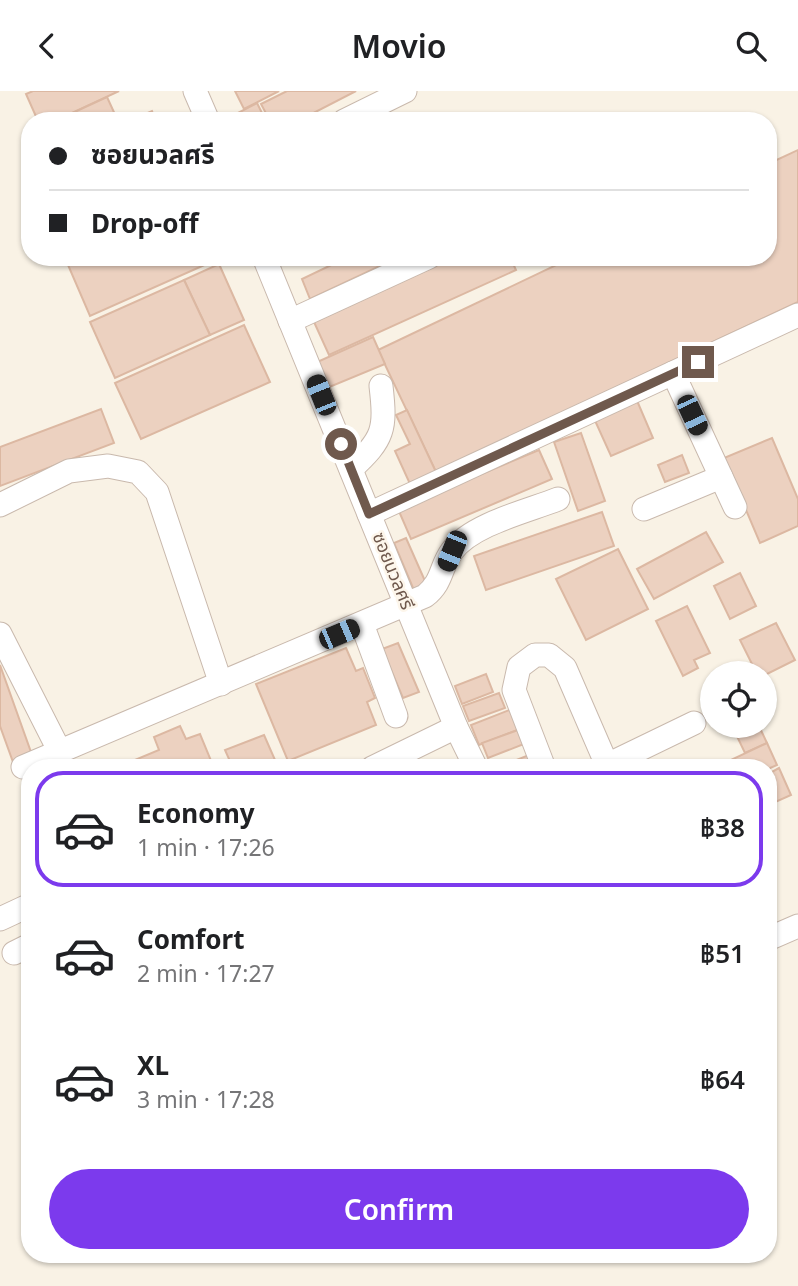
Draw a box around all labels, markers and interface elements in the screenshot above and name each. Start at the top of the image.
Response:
text: Movio [351,24,447,67]
icon: back [28,27,66,65]
icon: search [732,27,770,65]
text: ซอยนวลศรี [91,136,215,172]
text: Drop-off [91,205,198,241]
route end [682,346,714,378]
car [304,372,339,418]
car [674,392,711,438]
route start [325,428,357,460]
street label: ซอยนวลศรี [368,528,420,613]
car [435,528,470,574]
car [316,616,363,652]
map controls [700,661,777,738]
button: locate [700,661,777,738]
text: Economy [137,795,255,831]
icon: car [53,798,116,861]
text: ฿38 [700,809,745,845]
text: 1 min · 17:26 [137,831,275,863]
text: Comfort [137,921,245,957]
icon: car [53,924,116,987]
text: ฿51 [700,935,745,971]
text: 2 min · 17:27 [137,957,275,989]
text: XL [137,1047,169,1083]
icon: car [53,1050,116,1113]
text: ฿64 [700,1061,745,1097]
text: 3 min · 17:28 [137,1083,275,1115]
button: Confirm [49,1169,749,1249]

